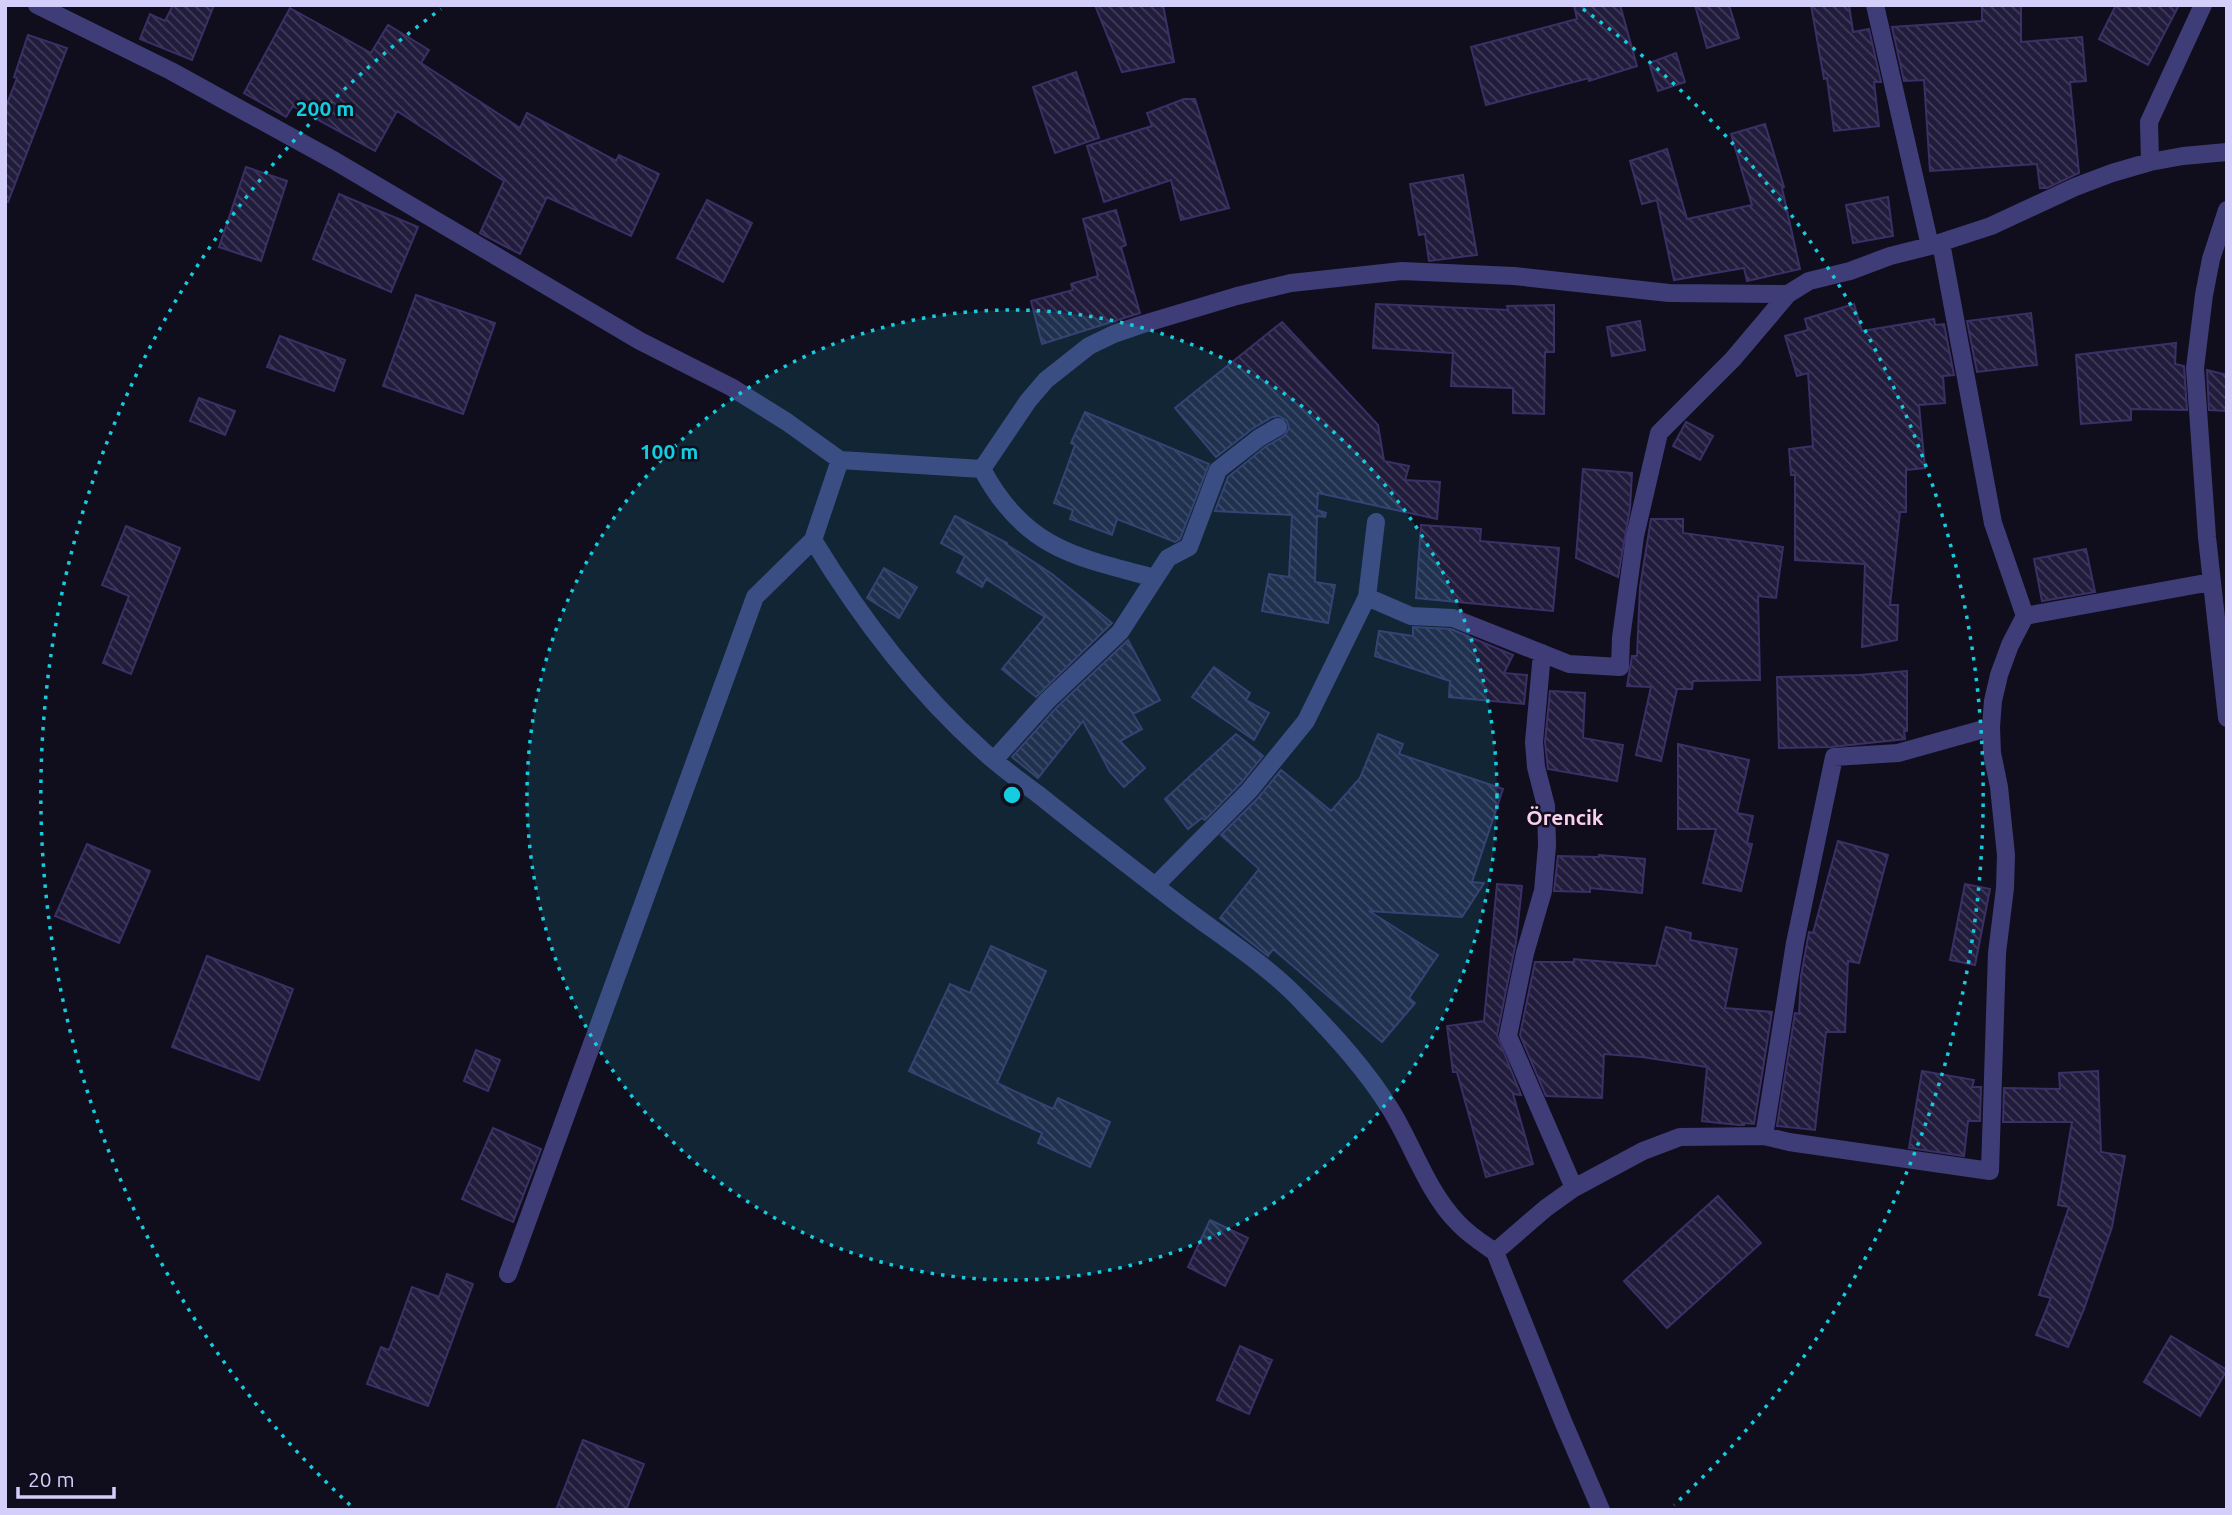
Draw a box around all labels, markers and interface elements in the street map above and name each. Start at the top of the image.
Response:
text: 200 m [296,96,354,120]
text: 100 m [640,439,698,463]
centre of rings [1000,783,1024,807]
district label: Örencik [1526,805,1604,829]
scale bar [18,1456,114,1500]
text: 20 m [28,1467,75,1491]

